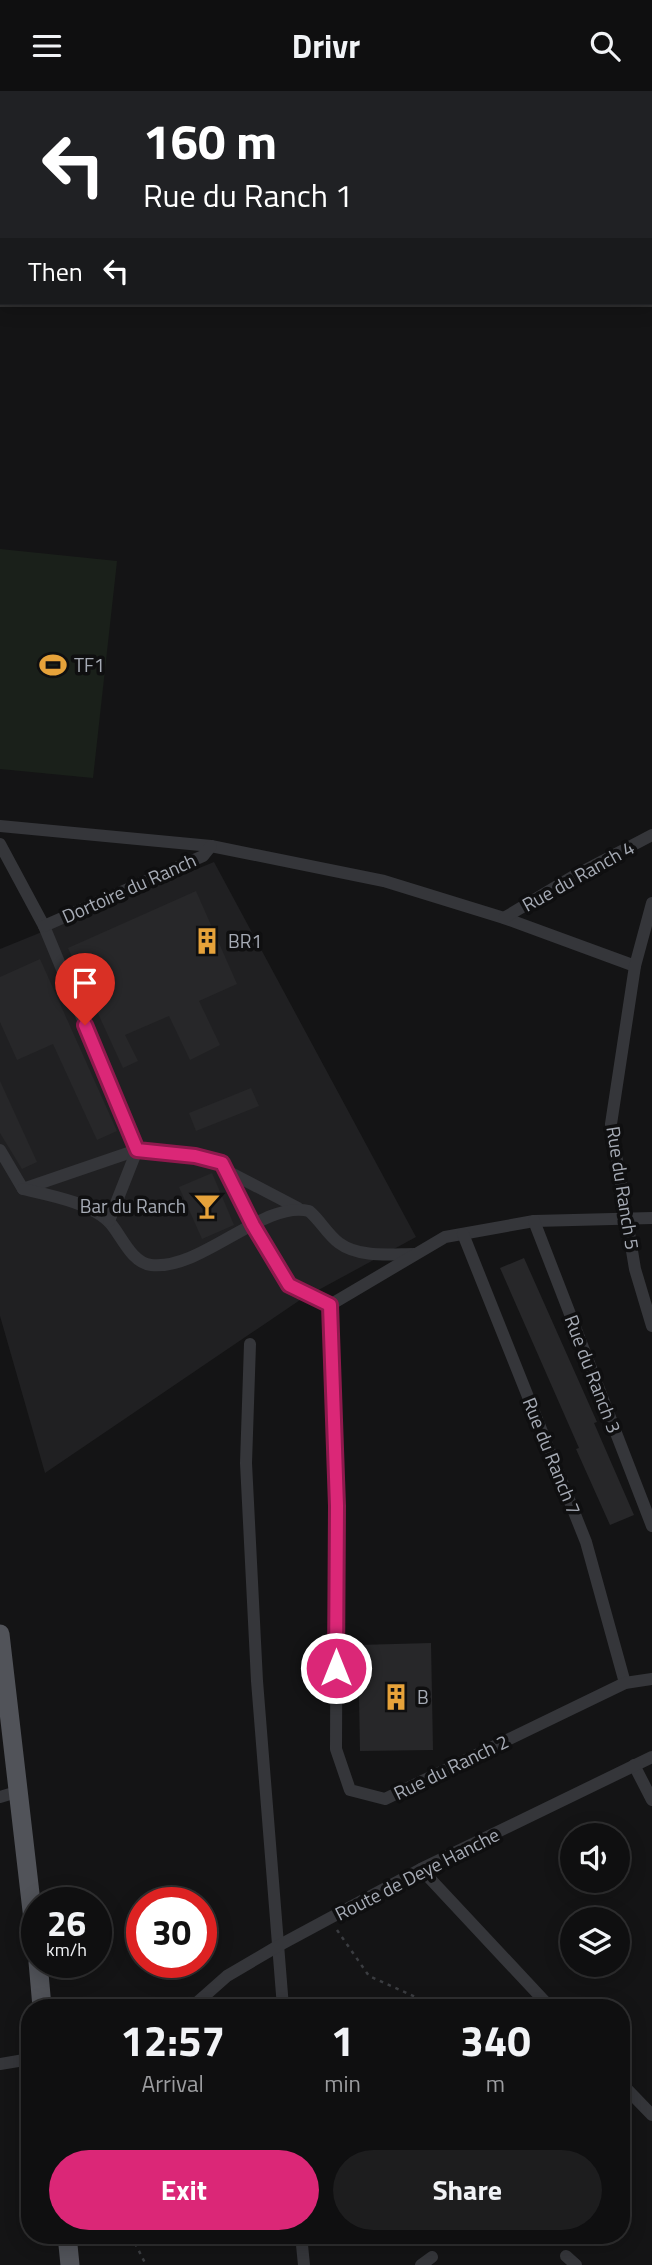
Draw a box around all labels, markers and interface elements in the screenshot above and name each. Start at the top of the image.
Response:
text: Drivr [292,22,360,70]
icon: menu [28,27,66,65]
icon: search [586,27,624,65]
text: 160 m [143,103,277,178]
icon: left [28,119,119,210]
text: Rue du Ranch 1 [143,171,353,219]
text: Then [28,252,83,291]
icon: left [97,252,135,290]
sports icon: TF1 [38,650,68,680]
place label: TF1 [74,650,105,679]
street label: Rue du Ranch 4 [516,833,639,918]
street label: Dortoire du Ranch [57,845,201,930]
building icon: BR1 [192,926,222,956]
place label: BR1 [228,926,262,955]
pin [55,953,115,1025]
icon: arrive [66,964,104,1002]
street label: Rue du Ranch 5 [599,1124,648,1252]
place label: Bar du Ranch [80,1191,186,1220]
bar icon: Bar du Ranch [192,1191,222,1221]
street label: Rue du Ranch 3 [558,1310,629,1437]
street label: Rue du Ranch 7 [516,1393,589,1519]
position arrow [299,1631,373,1705]
building icon: B [381,1682,411,1712]
place label: B [417,1682,429,1711]
street label: Rue du Ranch 2 [388,1726,513,1807]
street label: Route de Deye Hanche [330,1820,504,1928]
map controls [560,1823,630,1977]
button: sound [560,1823,630,1893]
speed limit sign: 30 [126,1887,217,1978]
text: 26 [47,1896,86,1950]
button: layers [560,1907,630,1977]
text: km/h [46,1936,87,1963]
text: 12:57 [120,2008,225,2072]
text: 1 [331,2008,354,2072]
text: 340 [460,2008,531,2072]
text: Arrival [141,2066,204,2101]
text: min [324,2066,361,2101]
text: m [486,2066,505,2101]
button: Exit [49,2150,319,2230]
button: Share [333,2150,602,2230]

